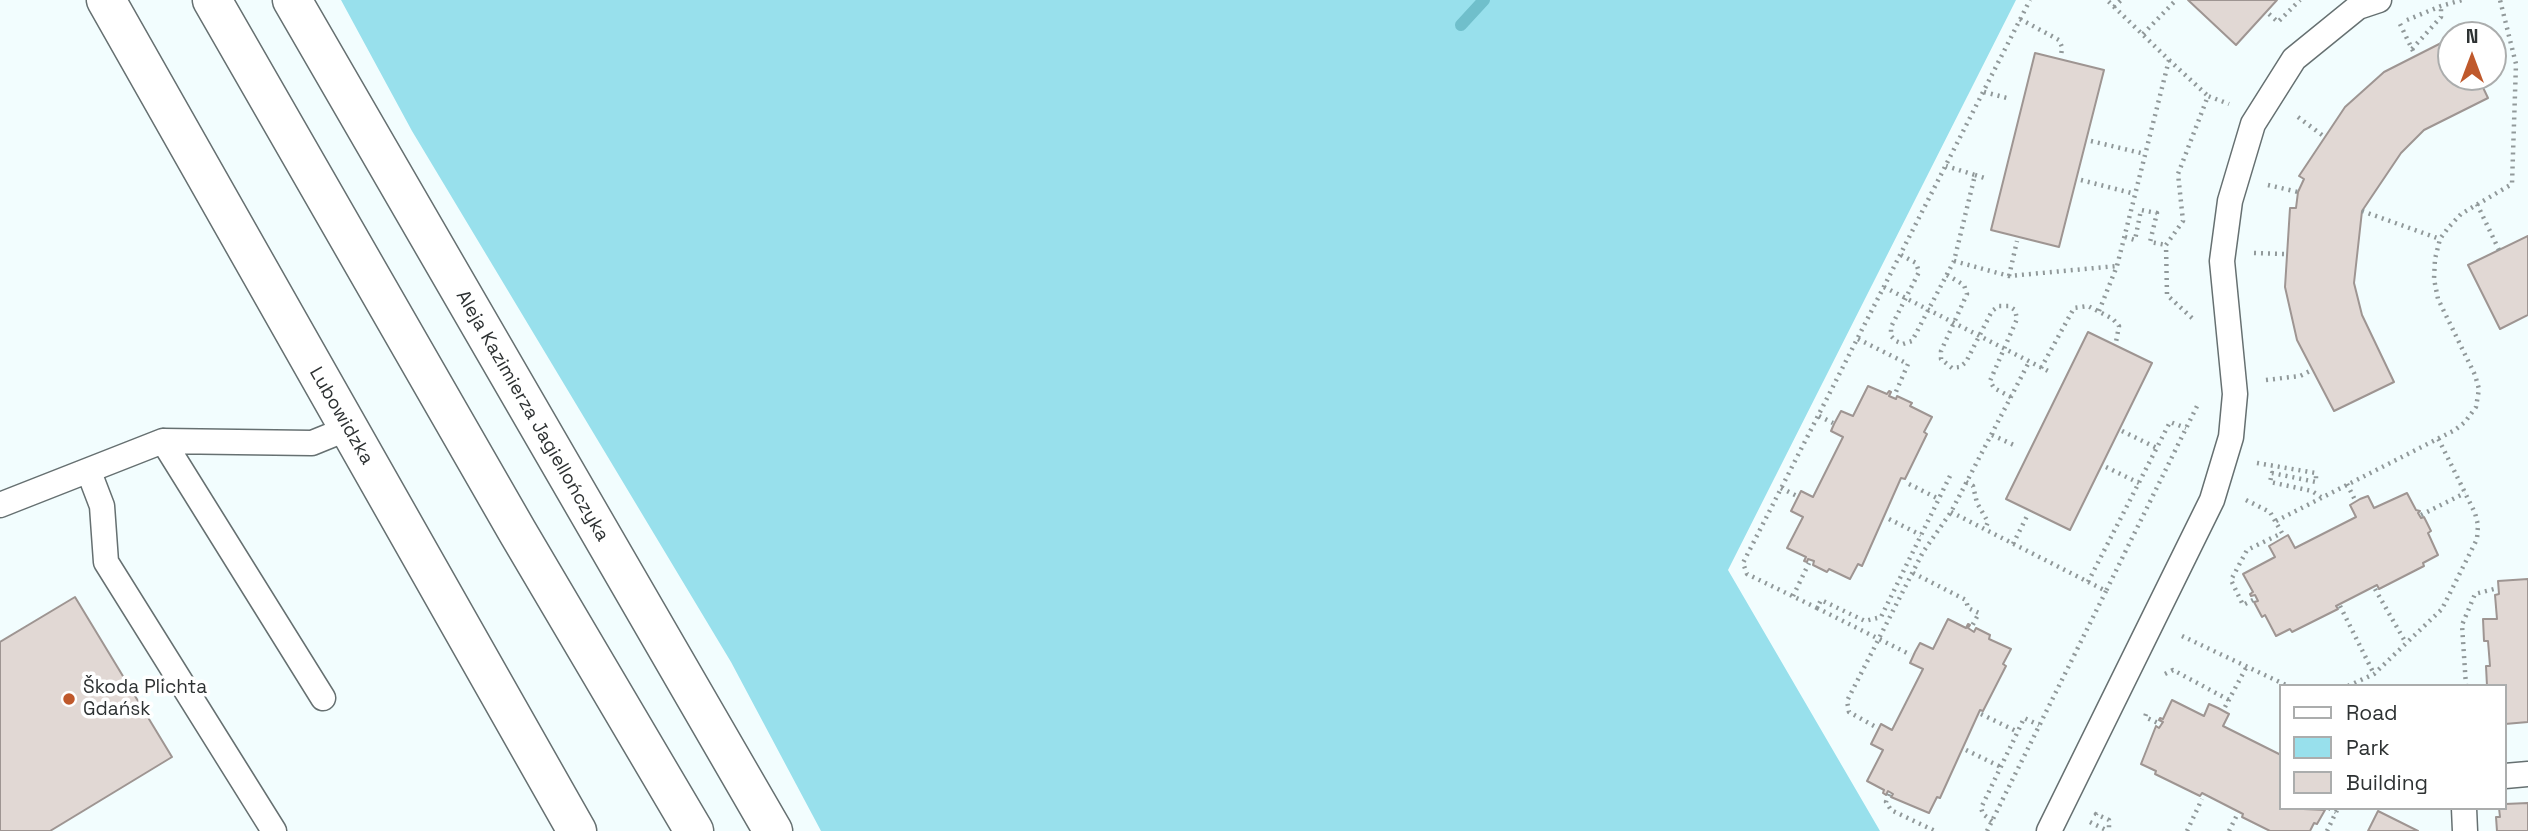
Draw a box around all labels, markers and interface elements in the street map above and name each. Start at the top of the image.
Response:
north arrow [2437,21,2507,91]
text: N [2466,24,2478,49]
street label: Aleja Kazimierza Jagiellończyka [451,286,613,546]
street label: Lubowidzka [304,363,378,469]
place label: Škoda Plichta Gdańsk [83,677,207,721]
legend [2280,684,2507,810]
marker: Škoda Plichta Gdańsk [61,691,77,707]
text: Road [2346,699,2398,726]
text: Park [2346,734,2390,761]
text: Building [2346,769,2428,796]

